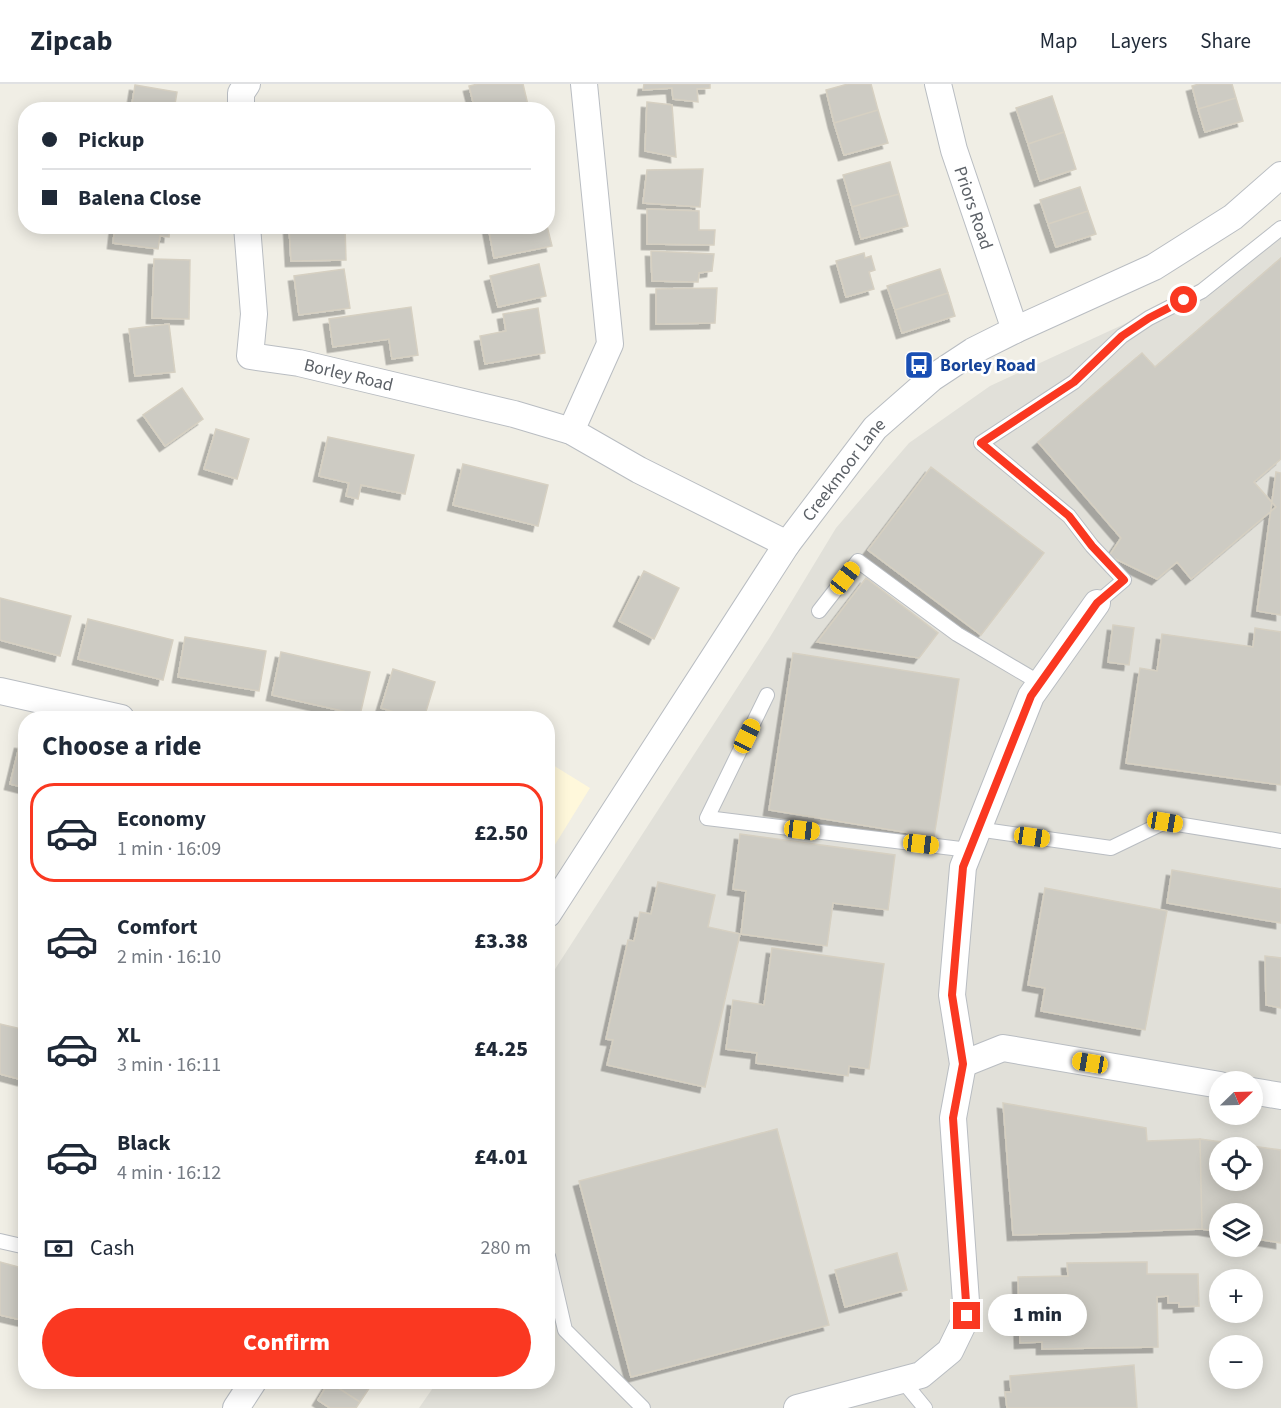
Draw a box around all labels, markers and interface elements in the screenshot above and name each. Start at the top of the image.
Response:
text: Zipcab [30,21,113,61]
text: Map [1040,26,1077,56]
text: Layers [1110,26,1167,56]
text: Share [1200,26,1251,56]
text: Pickup [78,124,144,156]
street label: Priors Road [948,163,999,253]
text: Balena Close [78,182,202,214]
route start [1170,286,1197,313]
bus stop icon: Borley Road [903,349,935,381]
street label: Borley Road [302,352,396,397]
place label: Borley Road [940,353,1036,378]
street label: Creekmoor Lane [796,412,891,526]
car [827,558,863,598]
car [731,716,763,756]
text: Choose a ride [42,727,202,766]
text: Economy [117,803,206,835]
icon: car [45,806,99,860]
car [1146,810,1184,834]
text: £2.50 [474,817,528,849]
car [783,819,821,841]
car [1013,826,1051,848]
car [902,833,940,855]
text: 1 min · 16:09 [117,835,221,863]
text: Comfort [117,911,198,943]
icon: car [45,914,99,968]
text: £3.38 [474,925,528,957]
text: 2 min · 16:10 [117,943,221,971]
text: XL [117,1019,141,1051]
icon: car [45,1022,99,1076]
text: £4.25 [474,1033,528,1065]
text: 3 min · 16:11 [117,1051,221,1079]
car [1071,1051,1109,1075]
north arrow [1209,1071,1263,1125]
map controls [1209,1071,1263,1389]
text: Black [117,1127,171,1159]
icon: car [45,1130,99,1184]
button: locate [1209,1137,1263,1191]
text: £4.01 [474,1141,528,1173]
text: 4 min · 16:12 [117,1159,221,1187]
button: layers [1209,1203,1263,1257]
icon: cash [42,1232,75,1265]
text: Cash [90,1232,135,1264]
text: 280 m [481,1234,531,1262]
button: + [1209,1269,1263,1323]
callout: 1 min [988,1295,1087,1337]
text: 1 min [1013,1301,1062,1329]
route end [953,1302,980,1329]
button: Confirm [42,1308,531,1377]
button: − [1209,1335,1263,1389]

